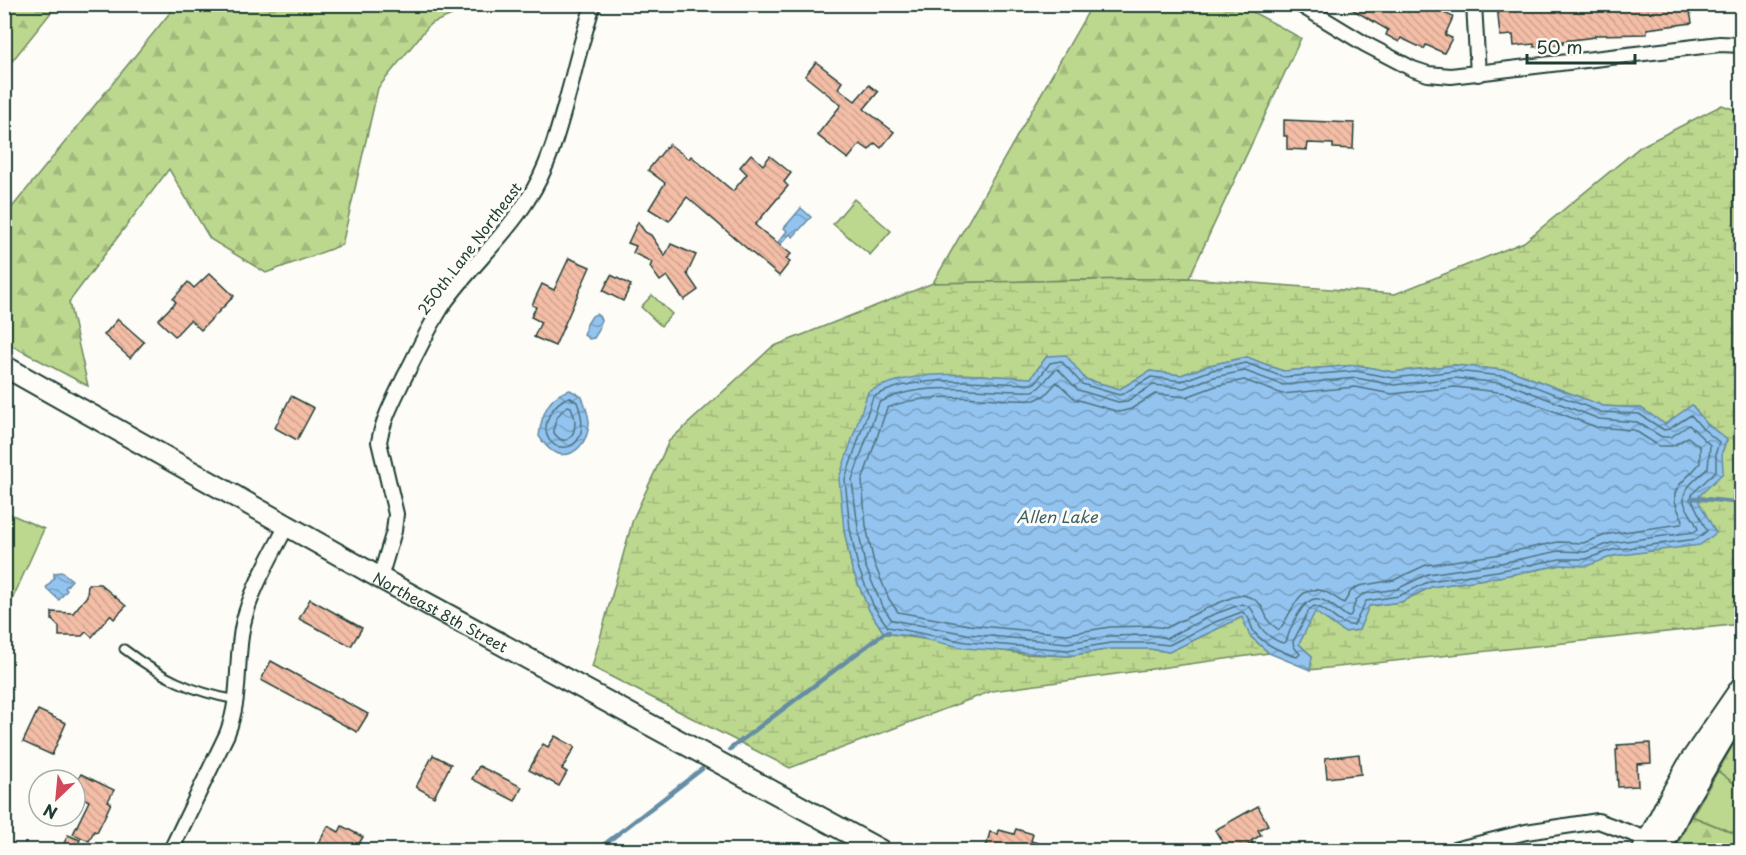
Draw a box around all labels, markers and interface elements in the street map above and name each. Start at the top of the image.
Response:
scale bar [1527,27,1635,65]
text: 50 m [1536,33,1583,60]
street label: 250th Lane Northeast [411,177,527,319]
water label: Allen Lake [1016,504,1099,528]
street label: Northeast 8th Street [369,565,513,657]
north arrow [27,768,87,828]
text: N [39,799,61,826]

